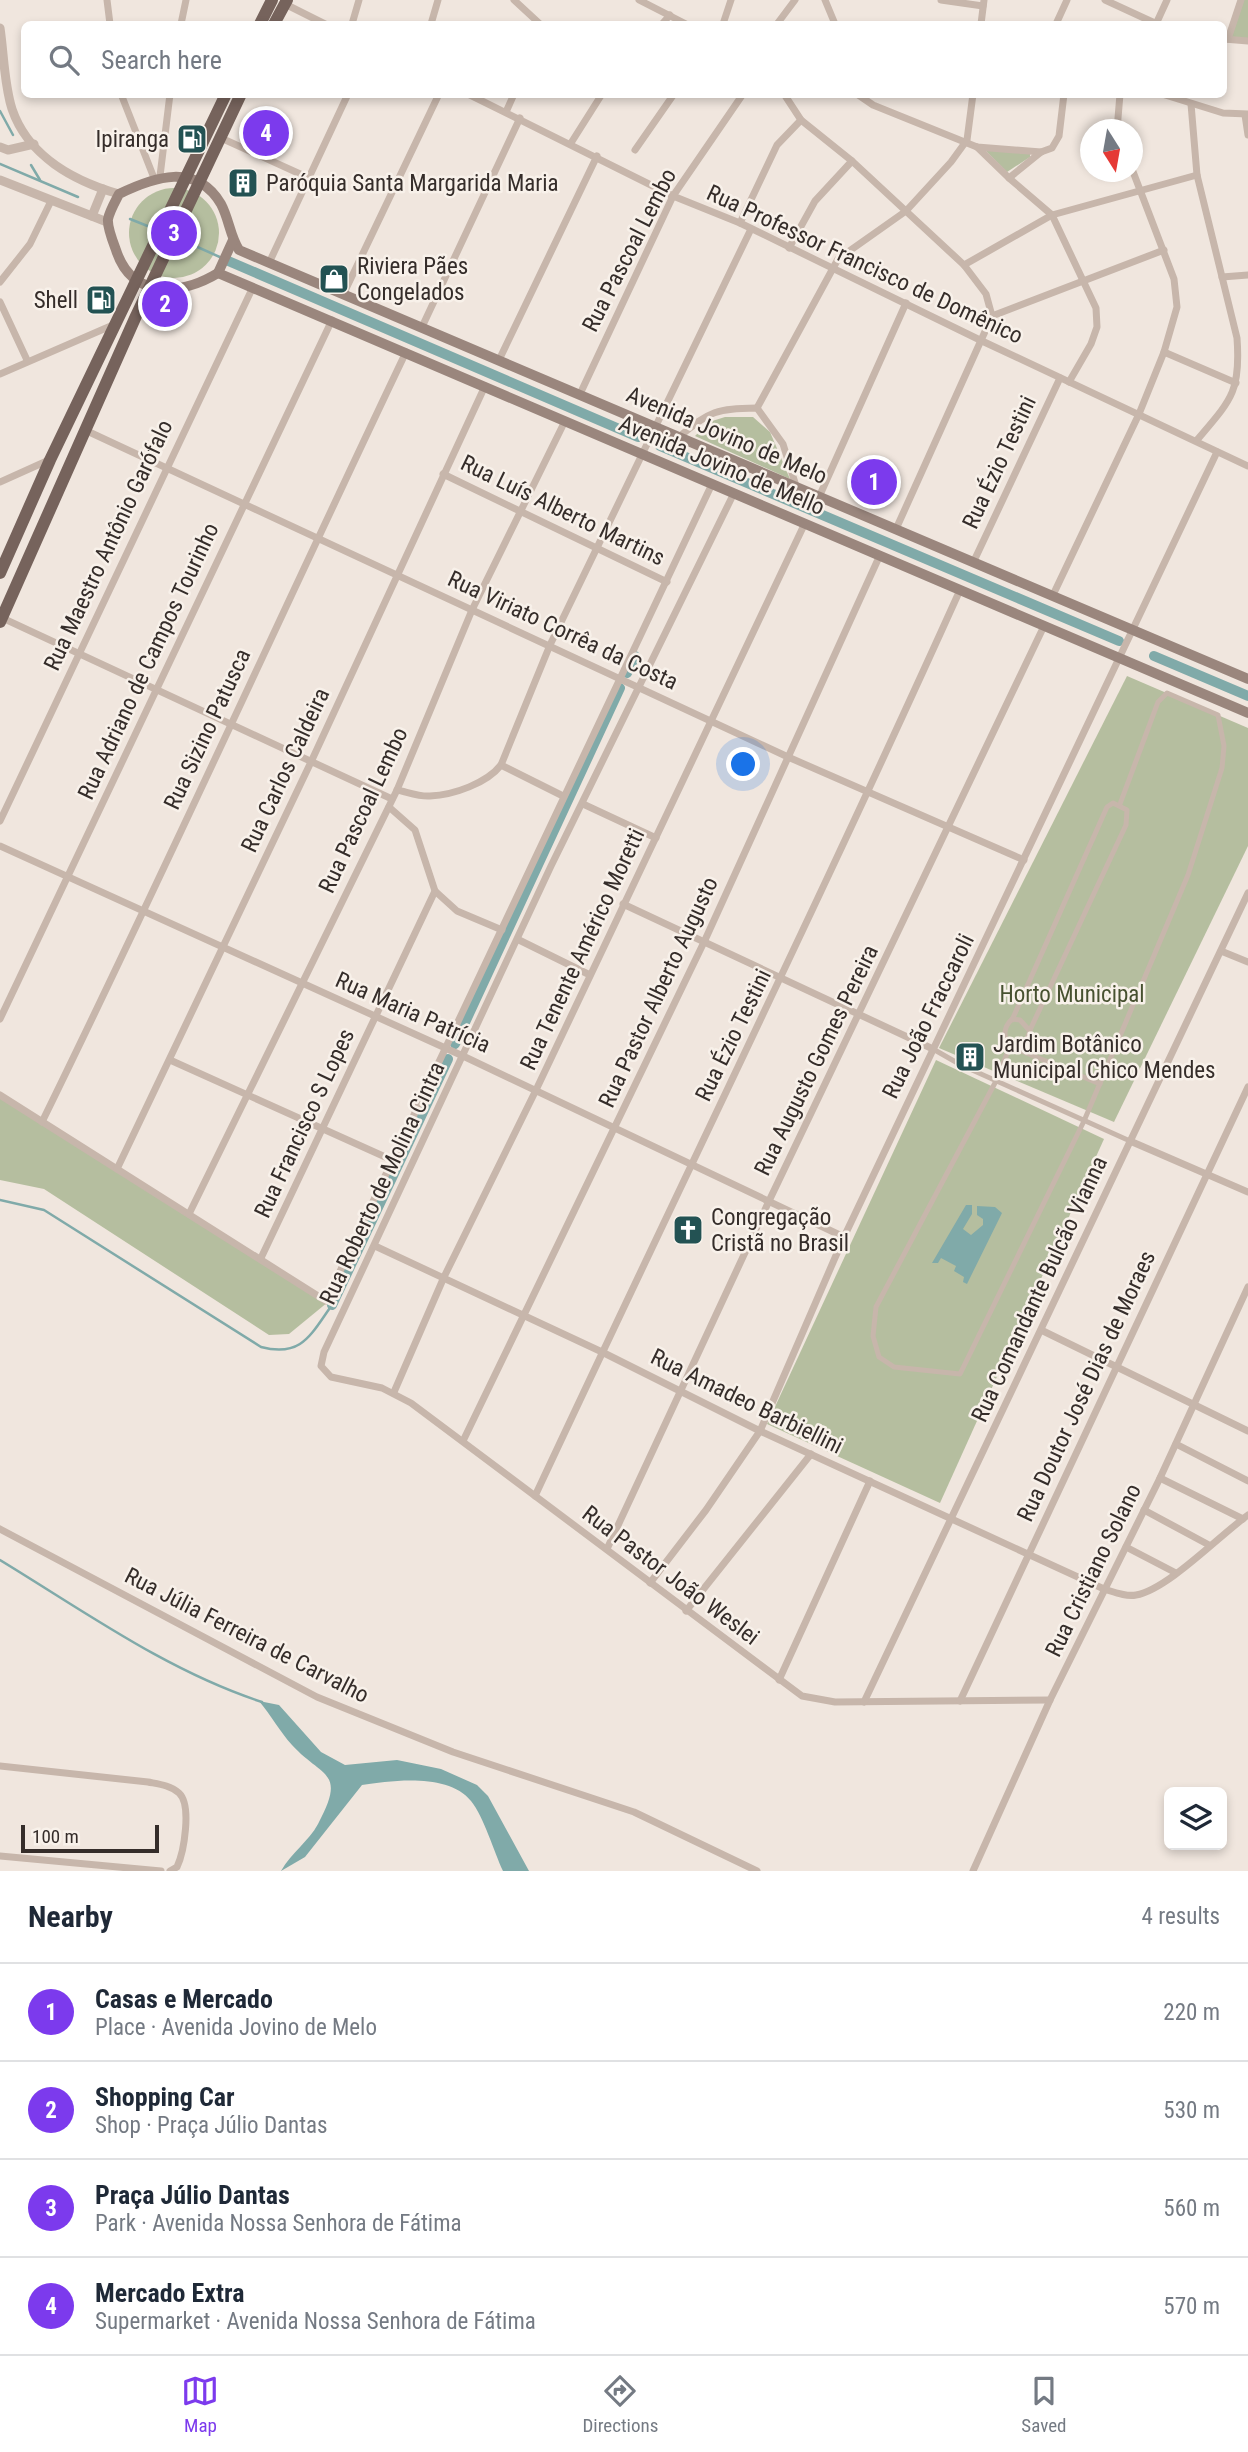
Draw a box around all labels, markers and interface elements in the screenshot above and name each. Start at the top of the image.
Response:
search box [21,21,1227,98]
icon: search [45,41,83,79]
text: Search here [101,45,222,75]
pin: 4 [243,107,289,159]
north arrow [1080,119,1143,182]
fuel station icon: Ipiranga [175,122,209,156]
place label: Ipiranga [96,126,169,153]
street label: Rua Pascoal Lembo [577,164,682,336]
building icon: Paróquia Santa Margarida Maria [226,166,260,200]
place label: Paróquia Santa Margarida Maria [266,170,559,197]
street label: Rua Professor Francisco de Domênico [703,179,1027,350]
pin: 3 [151,207,197,259]
place label: Riviera Pães Congelados [357,253,468,306]
shop icon: Riviera Pães Congelados [317,262,351,296]
pin: 2 [142,278,188,330]
fuel station icon: Shell [84,283,118,317]
place label: Shell [34,287,78,314]
street label: Avenida Jovino de Melo [622,381,831,490]
street label: Rua Ézio Testini [956,391,1042,533]
street label: Avenida Jovino de Mello [615,410,829,521]
street label: Rua Maestro Antônio Garófalo [38,416,178,675]
street label: Rua Luís Alberto Martins [456,449,669,572]
pin: 1 [851,456,897,508]
street label: Rua Adriano de Campos Tourinho [72,519,225,804]
street label: Rua Viriato Corrêa da Costa [444,565,682,696]
street label: Rua Sizino Patusca [158,645,256,814]
street label: Rua Carlos Caldeira [236,684,335,856]
street label: Rua Pascoal Lembo [313,723,414,897]
your location [726,747,760,781]
street label: Rua Tenente Américo Moretti [515,824,650,1074]
street label: Rua Pastor Alberto Augusto [593,873,724,1112]
street label: Rua João Fraccaroli [877,930,980,1103]
street label: Rua Augusto Gomes Pereira [749,941,884,1180]
street label: Rua Ézio Testini [689,964,777,1106]
street label: Rua Maria Patrícia [331,966,494,1059]
park label: Horto Municipal [999,981,1145,1008]
street label: Rua Francisco S Lopes [249,1024,360,1222]
place label: Jardim Botânico Municipal Chico Mendes [993,1031,1216,1084]
building icon: Jardim Botânico Municipal Chico Mendes [953,1040,987,1074]
street label: Rua Roberto de Molina Cintra [314,1058,451,1309]
street label: Rua Comandante Bulcão Vianna [966,1152,1113,1426]
place label: Congregação Cristã no Brasil [711,1204,849,1257]
church icon: Congregação Cristã no Brasil [671,1213,705,1247]
street label: Rua Doutor José Dias de Moraes [1012,1247,1161,1526]
street label: Rua Amadeo Barbiellini [646,1343,847,1460]
street label: Rua Cristiano Solano [1040,1479,1147,1661]
street label: Rua Pastor João Weslei [577,1500,764,1651]
street label: Rua Júlia Ferreira de Carvalho [120,1562,373,1709]
map controls [1164,1787,1227,1850]
button: layers [1164,1787,1227,1850]
scale bar [21,1822,159,1854]
text: 100 m [32,1825,79,1848]
text: Nearby [28,1899,113,1934]
text: 4 results [1142,1903,1220,1930]
text: Casas e Mercado [95,1984,273,2014]
text: 1 [45,1999,57,2026]
text: 220 m [1163,1999,1220,2026]
text: Place · Avenida Jovino de Melo [95,2014,377,2041]
text: Shopping Car [95,2082,235,2112]
text: 2 [45,2097,57,2124]
text: 530 m [1163,2097,1220,2124]
text: Shop · Praça Júlio Dantas [95,2112,328,2139]
text: Praça Júlio Dantas [95,2180,290,2210]
text: 3 [45,2195,57,2222]
text: 560 m [1163,2195,1220,2222]
text: Park · Avenida Nossa Senhora de Fátima [95,2210,461,2237]
text: Mercado Extra [95,2278,245,2308]
text: 4 [45,2293,57,2320]
text: 570 m [1163,2293,1220,2320]
text: Supermarket · Avenida Nossa Senhora de Fátima [95,2308,536,2335]
tab: Map [181,2372,219,2437]
tab: Directions [582,2372,658,2437]
tab: Saved [1021,2372,1067,2437]

